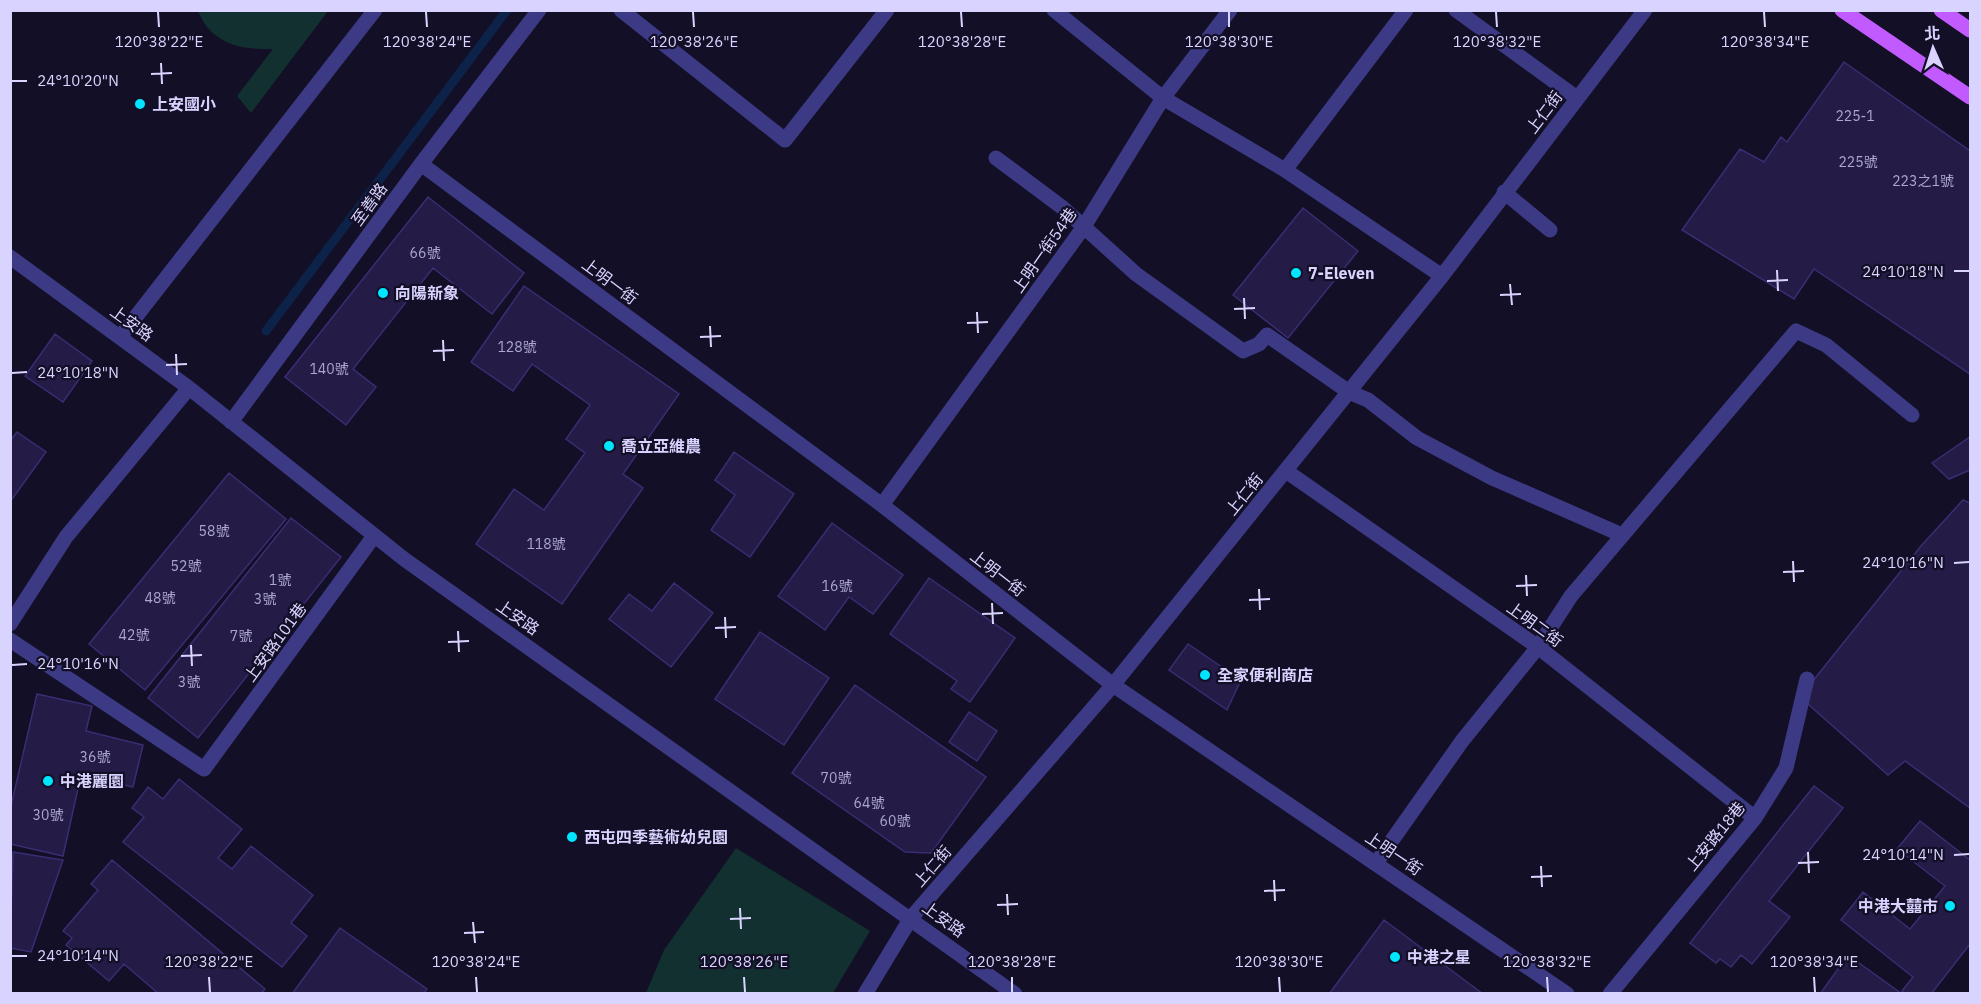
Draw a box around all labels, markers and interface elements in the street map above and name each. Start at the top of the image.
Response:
north arrow [1903,18,1963,78]
text: 北 [1924,23,1941,43]
text: 120°38'22"E [115,32,203,51]
text: 120°38'24"E [383,32,471,51]
text: 120°38'26"E [650,32,738,51]
text: 120°38'28"E [918,32,1006,51]
text: 120°38'30"E [1185,32,1273,51]
text: 120°38'32"E [1453,32,1541,51]
text: 120°38'34"E [1721,32,1809,51]
text: 24°10'20"N [37,71,119,90]
street label: 上仁街 [1522,87,1566,137]
place label: 上安國小 [152,94,216,114]
marker: 上安國小 [133,97,147,111]
house number: 225-1 [1835,107,1875,125]
house number: 225號 [1838,153,1878,171]
house number: 223之1號 [1892,172,1954,190]
street label: 至善路 [347,179,391,229]
street label: 上明一街54巷 [1007,204,1081,296]
house number: 66號 [410,244,440,262]
street label: 上明一街 [578,254,642,308]
text: 24°10'18"N [1862,262,1944,281]
place label: 7-Eleven [1308,263,1374,283]
marker: 7-Eleven [1289,266,1303,280]
place label: 向陽新象 [395,283,459,303]
marker: 向陽新象 [376,286,390,300]
street label: 上安路 [107,301,157,345]
house number: 128號 [497,338,537,356]
house number: 140號 [309,360,349,378]
text: 24°10'18"N [37,363,119,382]
place label: 喬立亞維農 [621,436,701,456]
marker: 喬立亞維農 [602,439,616,453]
street label: 上仁街 [1221,469,1267,519]
house number: 58號 [199,522,229,540]
house number: 118號 [526,535,566,553]
street label: 上明一街 [967,545,1029,601]
text: 24°10'16"N [1862,553,1944,572]
house number: 52號 [171,557,201,575]
house number: 1號 [269,571,291,589]
house number: 16號 [822,577,852,595]
house number: 48號 [145,589,175,607]
house number: 3號 [254,590,276,608]
street label: 上安路 [493,595,543,639]
street label: 上明二街 [1503,597,1567,651]
street label: 上安路101巷 [240,599,310,685]
house number: 42號 [119,626,149,644]
house number: 7號 [230,627,252,645]
text: 24°10'16"N [37,654,119,673]
place label: 全家便利商店 [1217,665,1313,685]
marker: 全家便利商店 [1198,668,1212,682]
house number: 3號 [178,673,200,691]
house number: 36號 [80,748,110,766]
house number: 70號 [821,769,851,787]
place label: 中港麗園 [60,771,124,791]
marker: 中港麗園 [41,774,55,788]
house number: 64號 [854,794,884,812]
street label: 上安路18巷 [1681,797,1749,875]
house number: 30號 [33,806,63,824]
house number: 60號 [880,812,910,830]
place label: 西屯四季藝術幼兒園 [584,827,728,847]
street label: 上明一街 [1362,827,1426,879]
marker: 西屯四季藝術幼兒園 [565,830,579,844]
street label: 上仁街 [909,841,955,891]
text: 24°10'14"N [1862,845,1944,864]
place label: 中港大囍市 [1858,896,1938,916]
street label: 上安路 [919,897,969,941]
marker: 中港大囍市 [1943,899,1957,913]
text: 24°10'14"N [37,946,119,965]
place label: 中港之星 [1407,947,1471,967]
marker: 中港之星 [1388,950,1402,964]
text: 120°38'22"E [165,952,253,971]
text: 120°38'24"E [432,952,520,971]
text: 120°38'26"E [700,952,788,971]
text: 120°38'28"E [968,952,1056,971]
text: 120°38'30"E [1235,952,1323,971]
text: 120°38'32"E [1503,952,1591,971]
text: 120°38'34"E [1770,952,1858,971]

